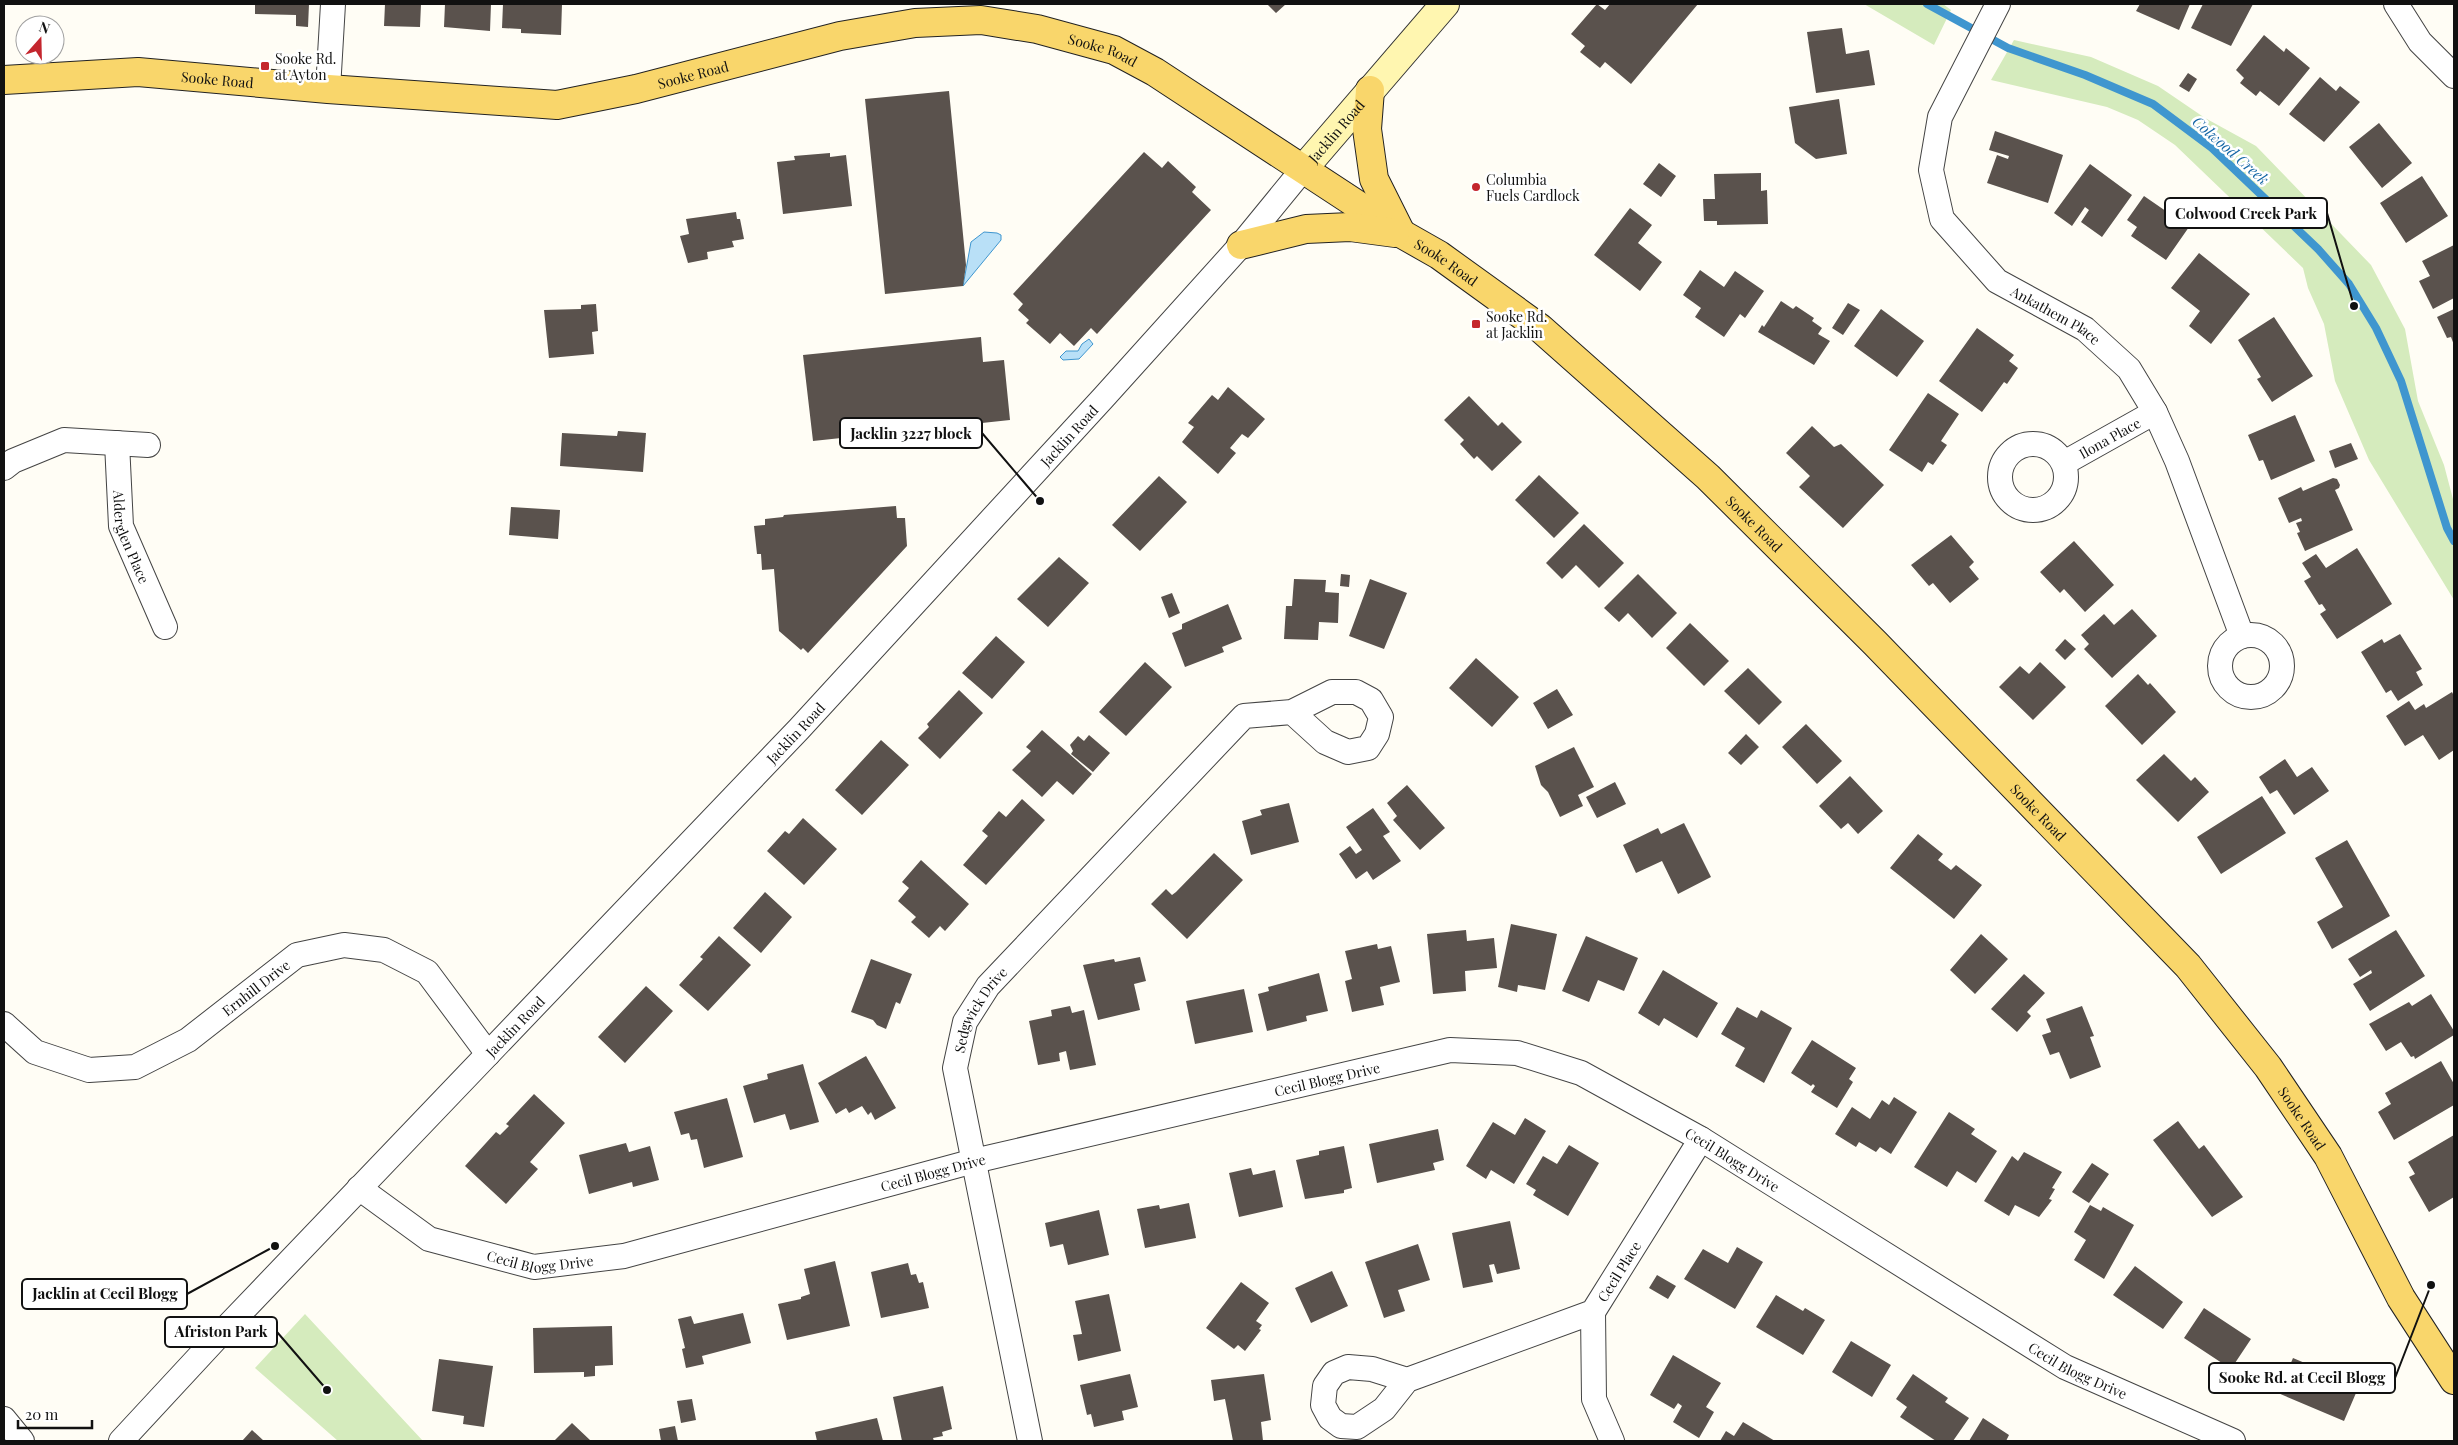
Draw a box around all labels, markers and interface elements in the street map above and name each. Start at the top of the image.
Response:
north arrow [15,15,65,65]
text: N [37,17,53,38]
street label: Sooke Road [1066,28,1141,70]
place label: Sooke Rd. at Ayton [275,49,336,84]
street label: Sooke Road [655,56,730,93]
marker: Sooke Rd. at Ayton [259,60,271,72]
street label: Sooke Road [180,66,254,92]
street label: Jacklin Road [1303,95,1368,167]
water label: Colwood Creek [2189,111,2274,189]
place label: Columbia Fuels Cardlock [1486,170,1580,205]
marker: Columbia Fuels Cardlock [1470,181,1482,193]
callout: Colwood Creek Park [2165,198,2327,228]
text: Colwood Creek Park [2175,203,2317,223]
street label: Sooke Road [1411,234,1482,290]
street label: Ankathem Place [2007,281,2105,348]
place label: Sooke Rd. at Jacklin [1486,307,1547,342]
marker: Sooke Rd. at Jacklin [1470,318,1482,330]
street label: Jacklin Road [1035,400,1102,471]
street label: Ilona Place [2075,413,2144,462]
callout: Jacklin 3227 block [840,418,982,448]
text: Jacklin 3227 block [849,423,972,443]
street label: Alderglen Place [110,489,154,586]
street label: Sooke Road [1722,491,1787,556]
street label: Jacklin Road [761,698,829,768]
street label: Sooke Road [2007,779,2071,845]
street label: Ernhill Drive [218,955,293,1020]
street label: Sedgwick Drive [949,963,1011,1054]
street label: Jacklin Road [480,992,548,1061]
street label: Cecil Blogg Drive [1272,1057,1382,1100]
street label: Sooke Road [2274,1083,2331,1154]
street label: Cecil Blogg Drive [1682,1123,1784,1196]
street label: Cecil Blogg Drive [878,1149,987,1195]
street label: Cecil Place [1592,1237,1645,1305]
street label: Cecil Blogg Drive [485,1245,594,1277]
callout: Jacklin at Cecil Blogg [22,1279,187,1309]
text: Jacklin at Cecil Blogg [31,1283,178,1303]
callout: Afriston Park [165,1317,277,1347]
text: Afriston Park [174,1321,268,1341]
street label: Cecil Blogg Drive [2025,1337,2130,1403]
callout: Sooke Rd. at Cecil Blogg [2209,1363,2395,1393]
text: Sooke Rd. at Cecil Blogg [2219,1367,2386,1387]
scale bar [18,1398,91,1430]
text: 20 m [25,1404,59,1424]

